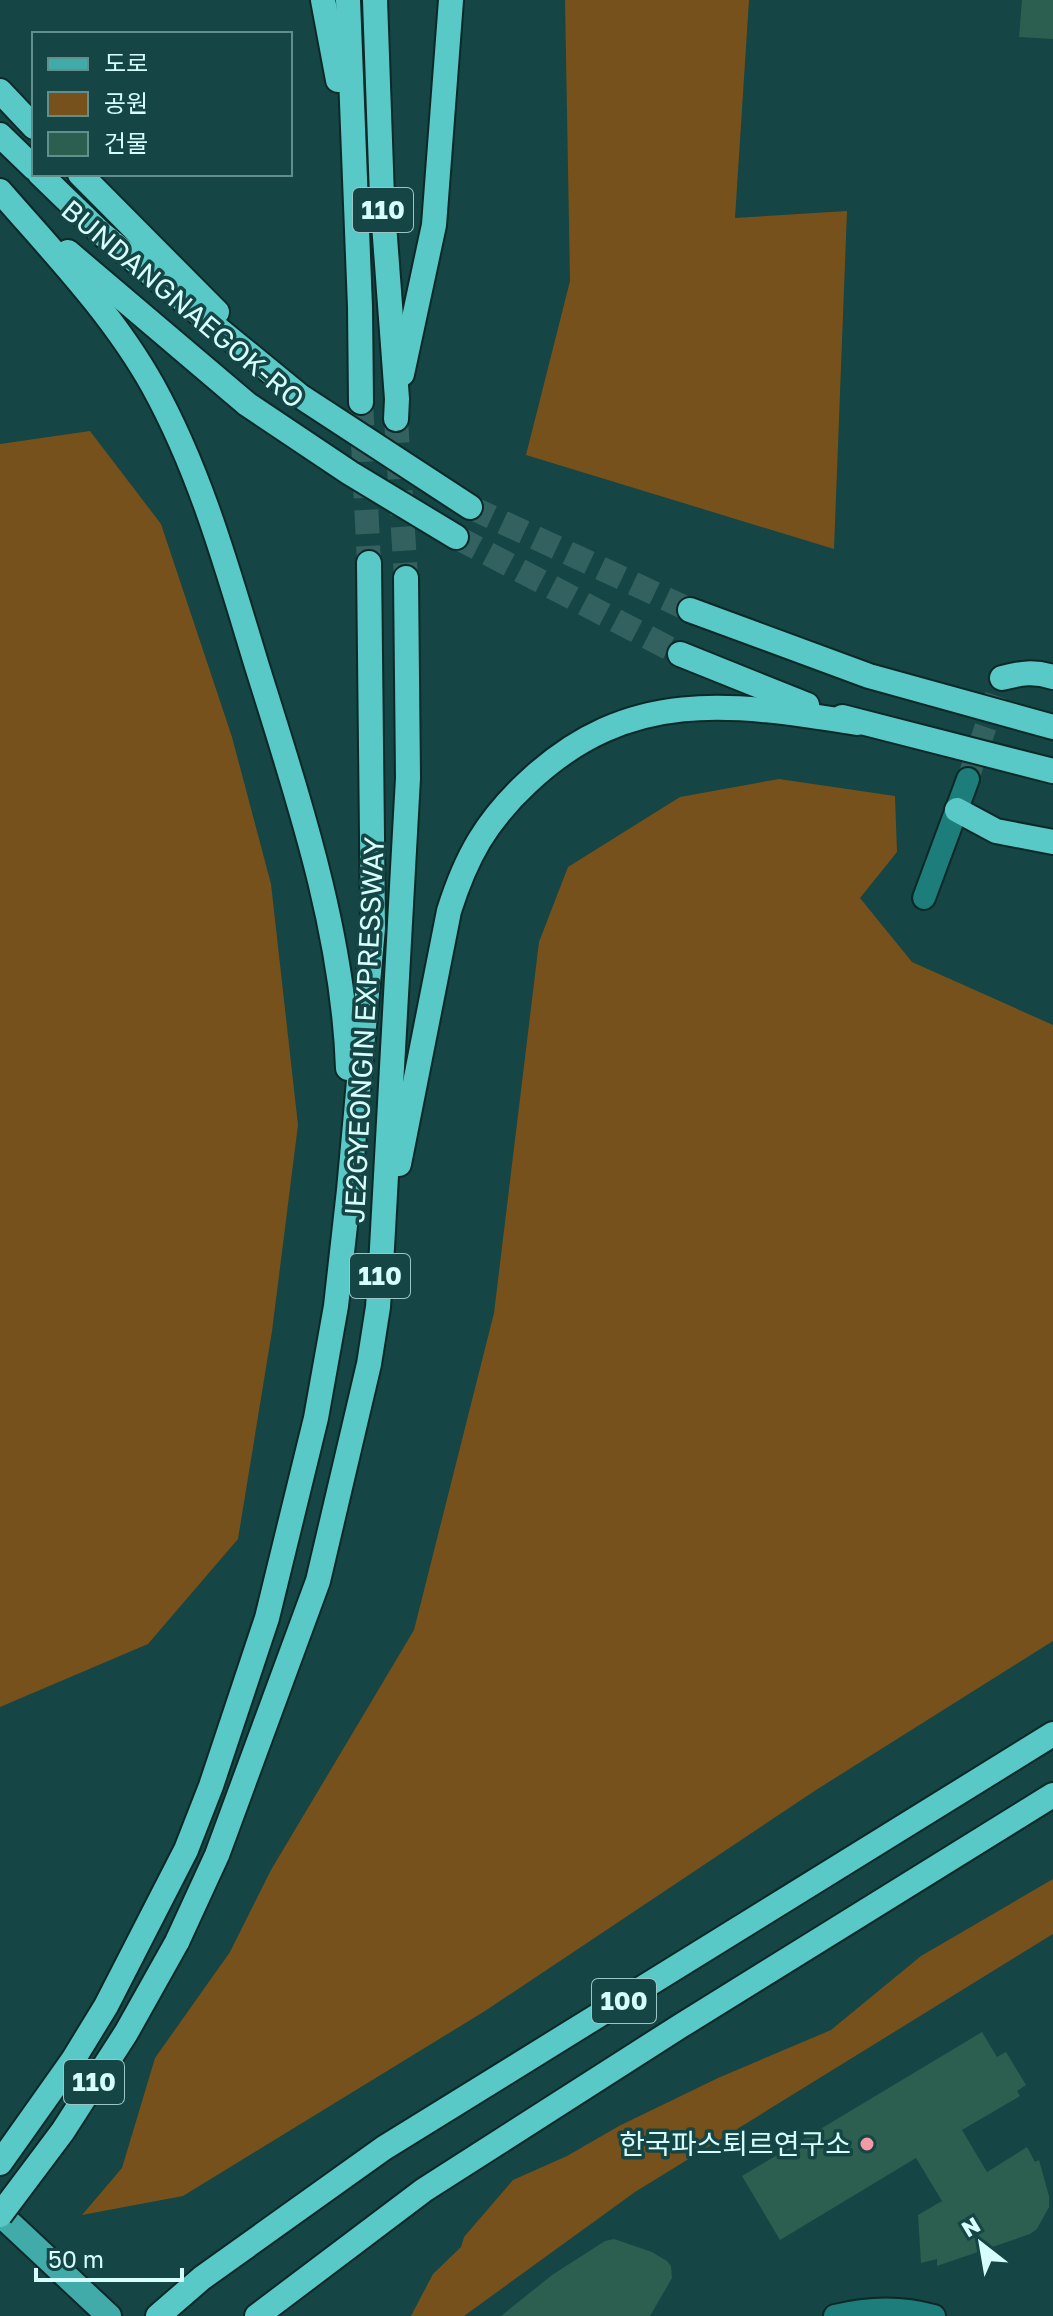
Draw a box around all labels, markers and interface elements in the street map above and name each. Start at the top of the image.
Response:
legend [32,32,292,176]
text: 도로 [104,48,148,77]
text: 공원 [104,88,148,117]
text: 건물 [104,128,148,157]
road number: 110 [353,188,413,232]
street label: BUNDANGNAEGOK-RO [55,192,311,415]
street label: JE2GYEONGIN EXPRESSWAY [337,836,390,1224]
road number: 110 [350,1254,410,1298]
road number: 100 [592,1979,656,2023]
road number: 110 [64,2060,124,2104]
place label: 한국파스퇴르연구소 [619,2127,851,2160]
marker: 한국파스퇴르연구소 [858,2135,876,2153]
north arrow [941,2204,1021,2284]
text: N [956,2211,985,2242]
scale bar [36,2232,182,2282]
text: 50 m [48,2244,104,2273]

